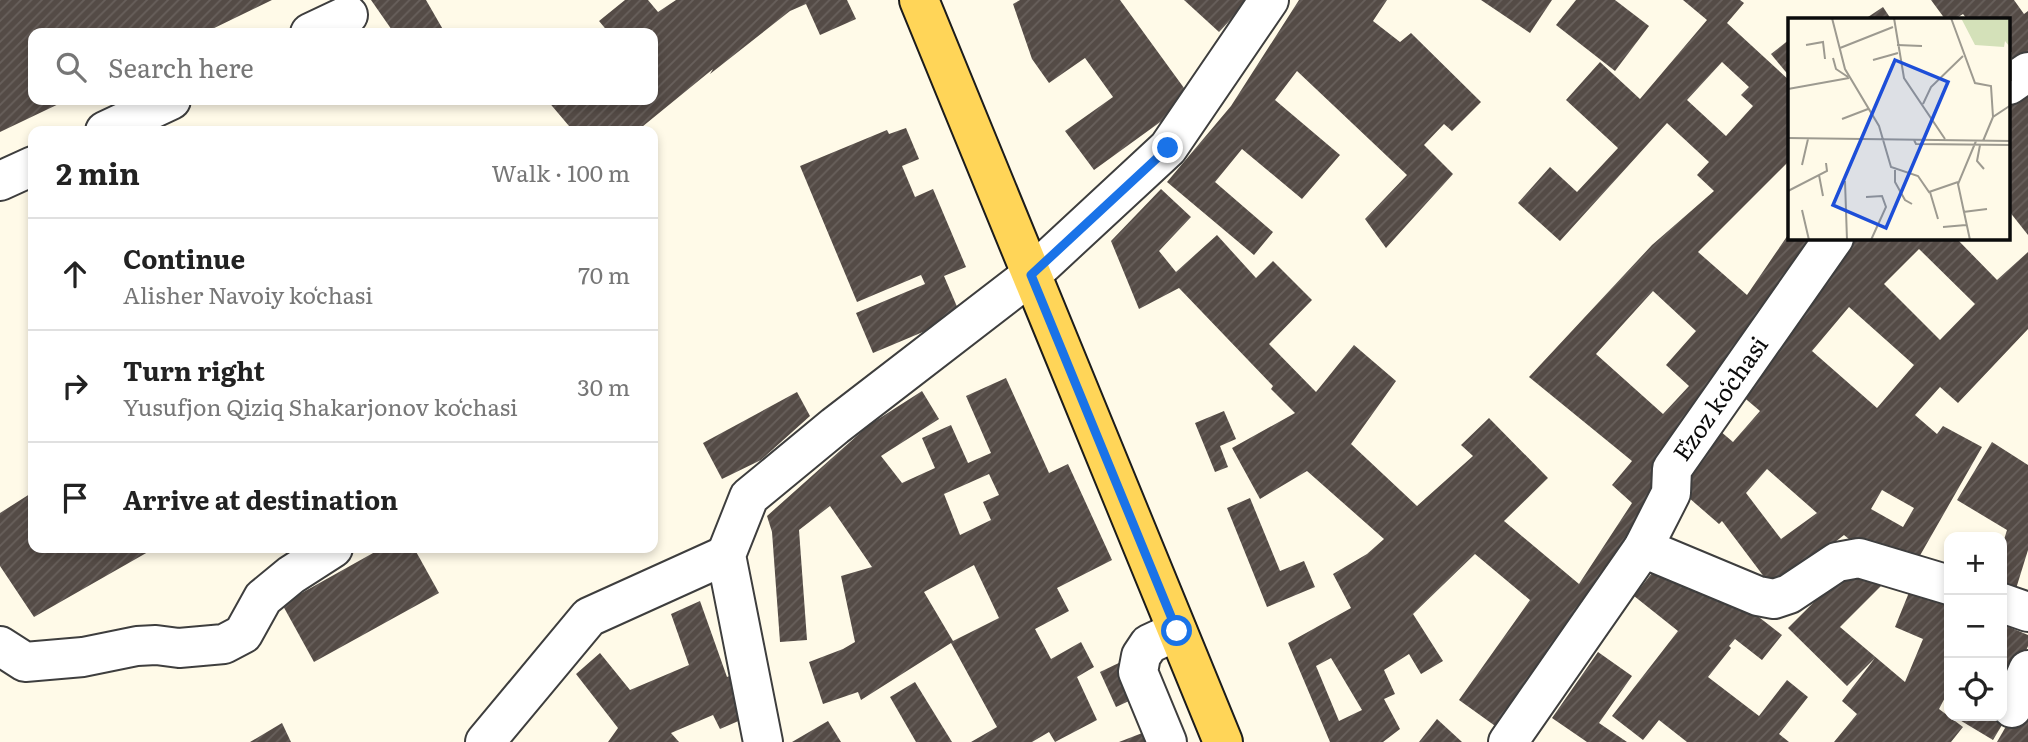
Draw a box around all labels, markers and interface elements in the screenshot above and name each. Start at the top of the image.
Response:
inset map [1788,18,2010,240]
search box [28,28,658,105]
text: Search here [108,47,254,86]
icon: search [52,48,90,86]
route end [1152,132,1183,163]
text: 2 min [56,150,140,194]
text: Walk · 100 m [491,155,630,189]
text: Continue [123,238,245,277]
icon: ahead [56,255,94,293]
text: 70 m [578,257,630,291]
text: Alisher Navoiy koʻchasi [123,277,373,311]
street label: Eʻzoz koʻchasi [1663,328,1775,467]
text: Turn right [123,350,265,389]
icon: right [56,367,94,405]
text: 30 m [577,369,630,403]
text: Yusufjon Qiziq Shakarjonov koʻchasi [123,389,518,423]
icon: arrive [56,479,94,517]
text: Arrive at destination [123,479,398,518]
map controls [1944,532,2007,721]
button: + [1944,532,2007,595]
button: − [1944,595,2007,658]
route start [1161,615,1192,646]
button: locate [1944,658,2007,721]

